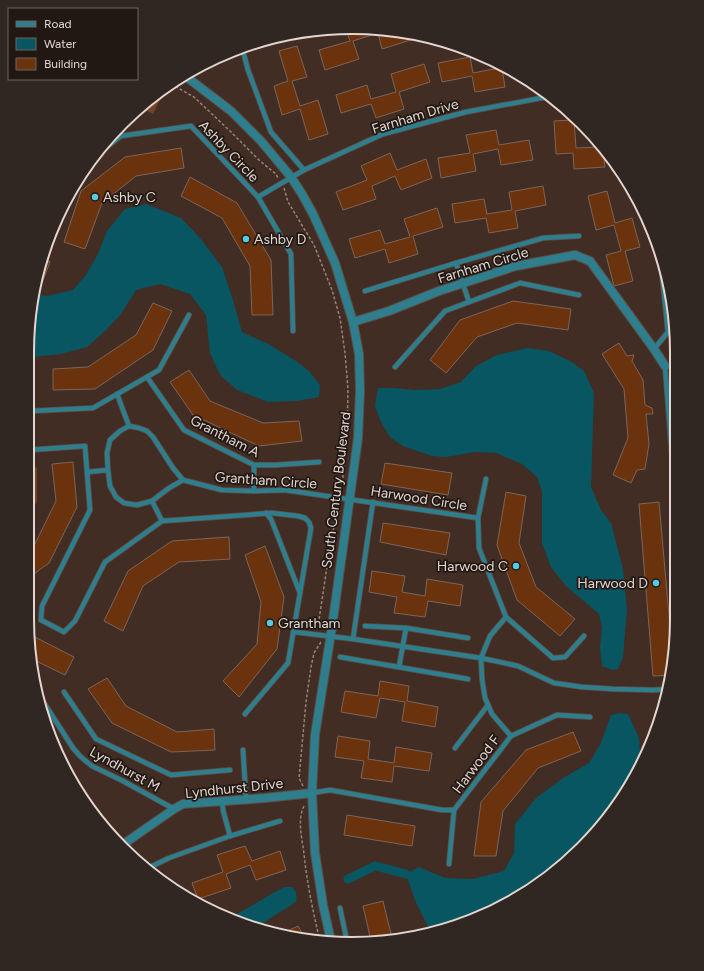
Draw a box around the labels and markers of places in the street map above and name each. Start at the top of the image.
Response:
place label: Ashby C [103,189,156,206]
marker: Ashby C [90,192,100,202]
place label: Ashby D [254,231,306,248]
marker: Ashby D [241,234,251,244]
place label: Harwood C [437,558,508,575]
marker: Harwood C [511,561,521,571]
place label: Harwood D [577,575,648,592]
marker: Harwood D [651,578,661,588]
place label: Grantham [278,615,341,632]
marker: Grantham [265,618,275,628]

